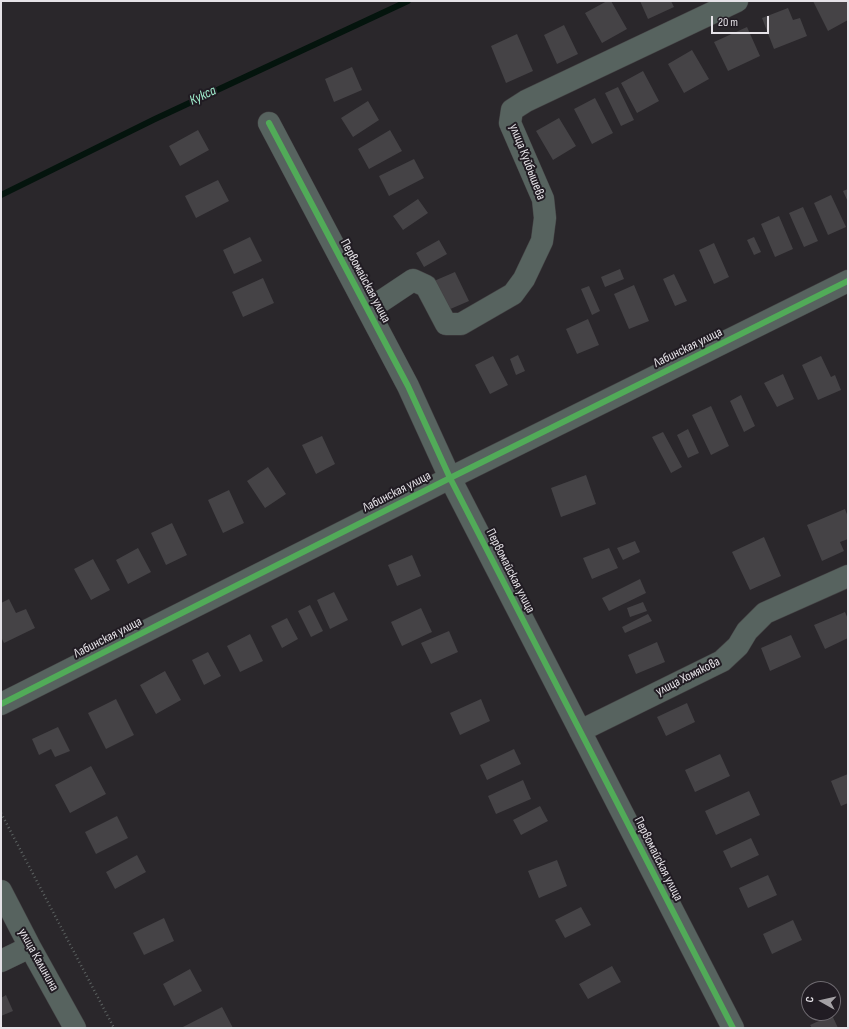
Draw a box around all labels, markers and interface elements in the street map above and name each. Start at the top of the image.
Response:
scale bar [713,8,771,34]
text: 20 m [718,15,738,30]
water label: Кукса [187,83,219,109]
street label: улица Куйбышева [505,122,549,202]
street label: Первомайская улица [336,237,394,325]
street label: Лабинская улица [651,325,725,371]
street label: Лабинская улица [360,468,434,516]
street label: Первомайская улица [482,526,538,616]
street label: Лабинская улица [71,614,145,662]
street label: улица Хомякова [653,654,723,700]
street label: Первомайская улица [630,814,686,904]
street label: улица Калинина [14,926,62,994]
north arrow [801,981,841,1021]
text: С [803,996,816,1003]

